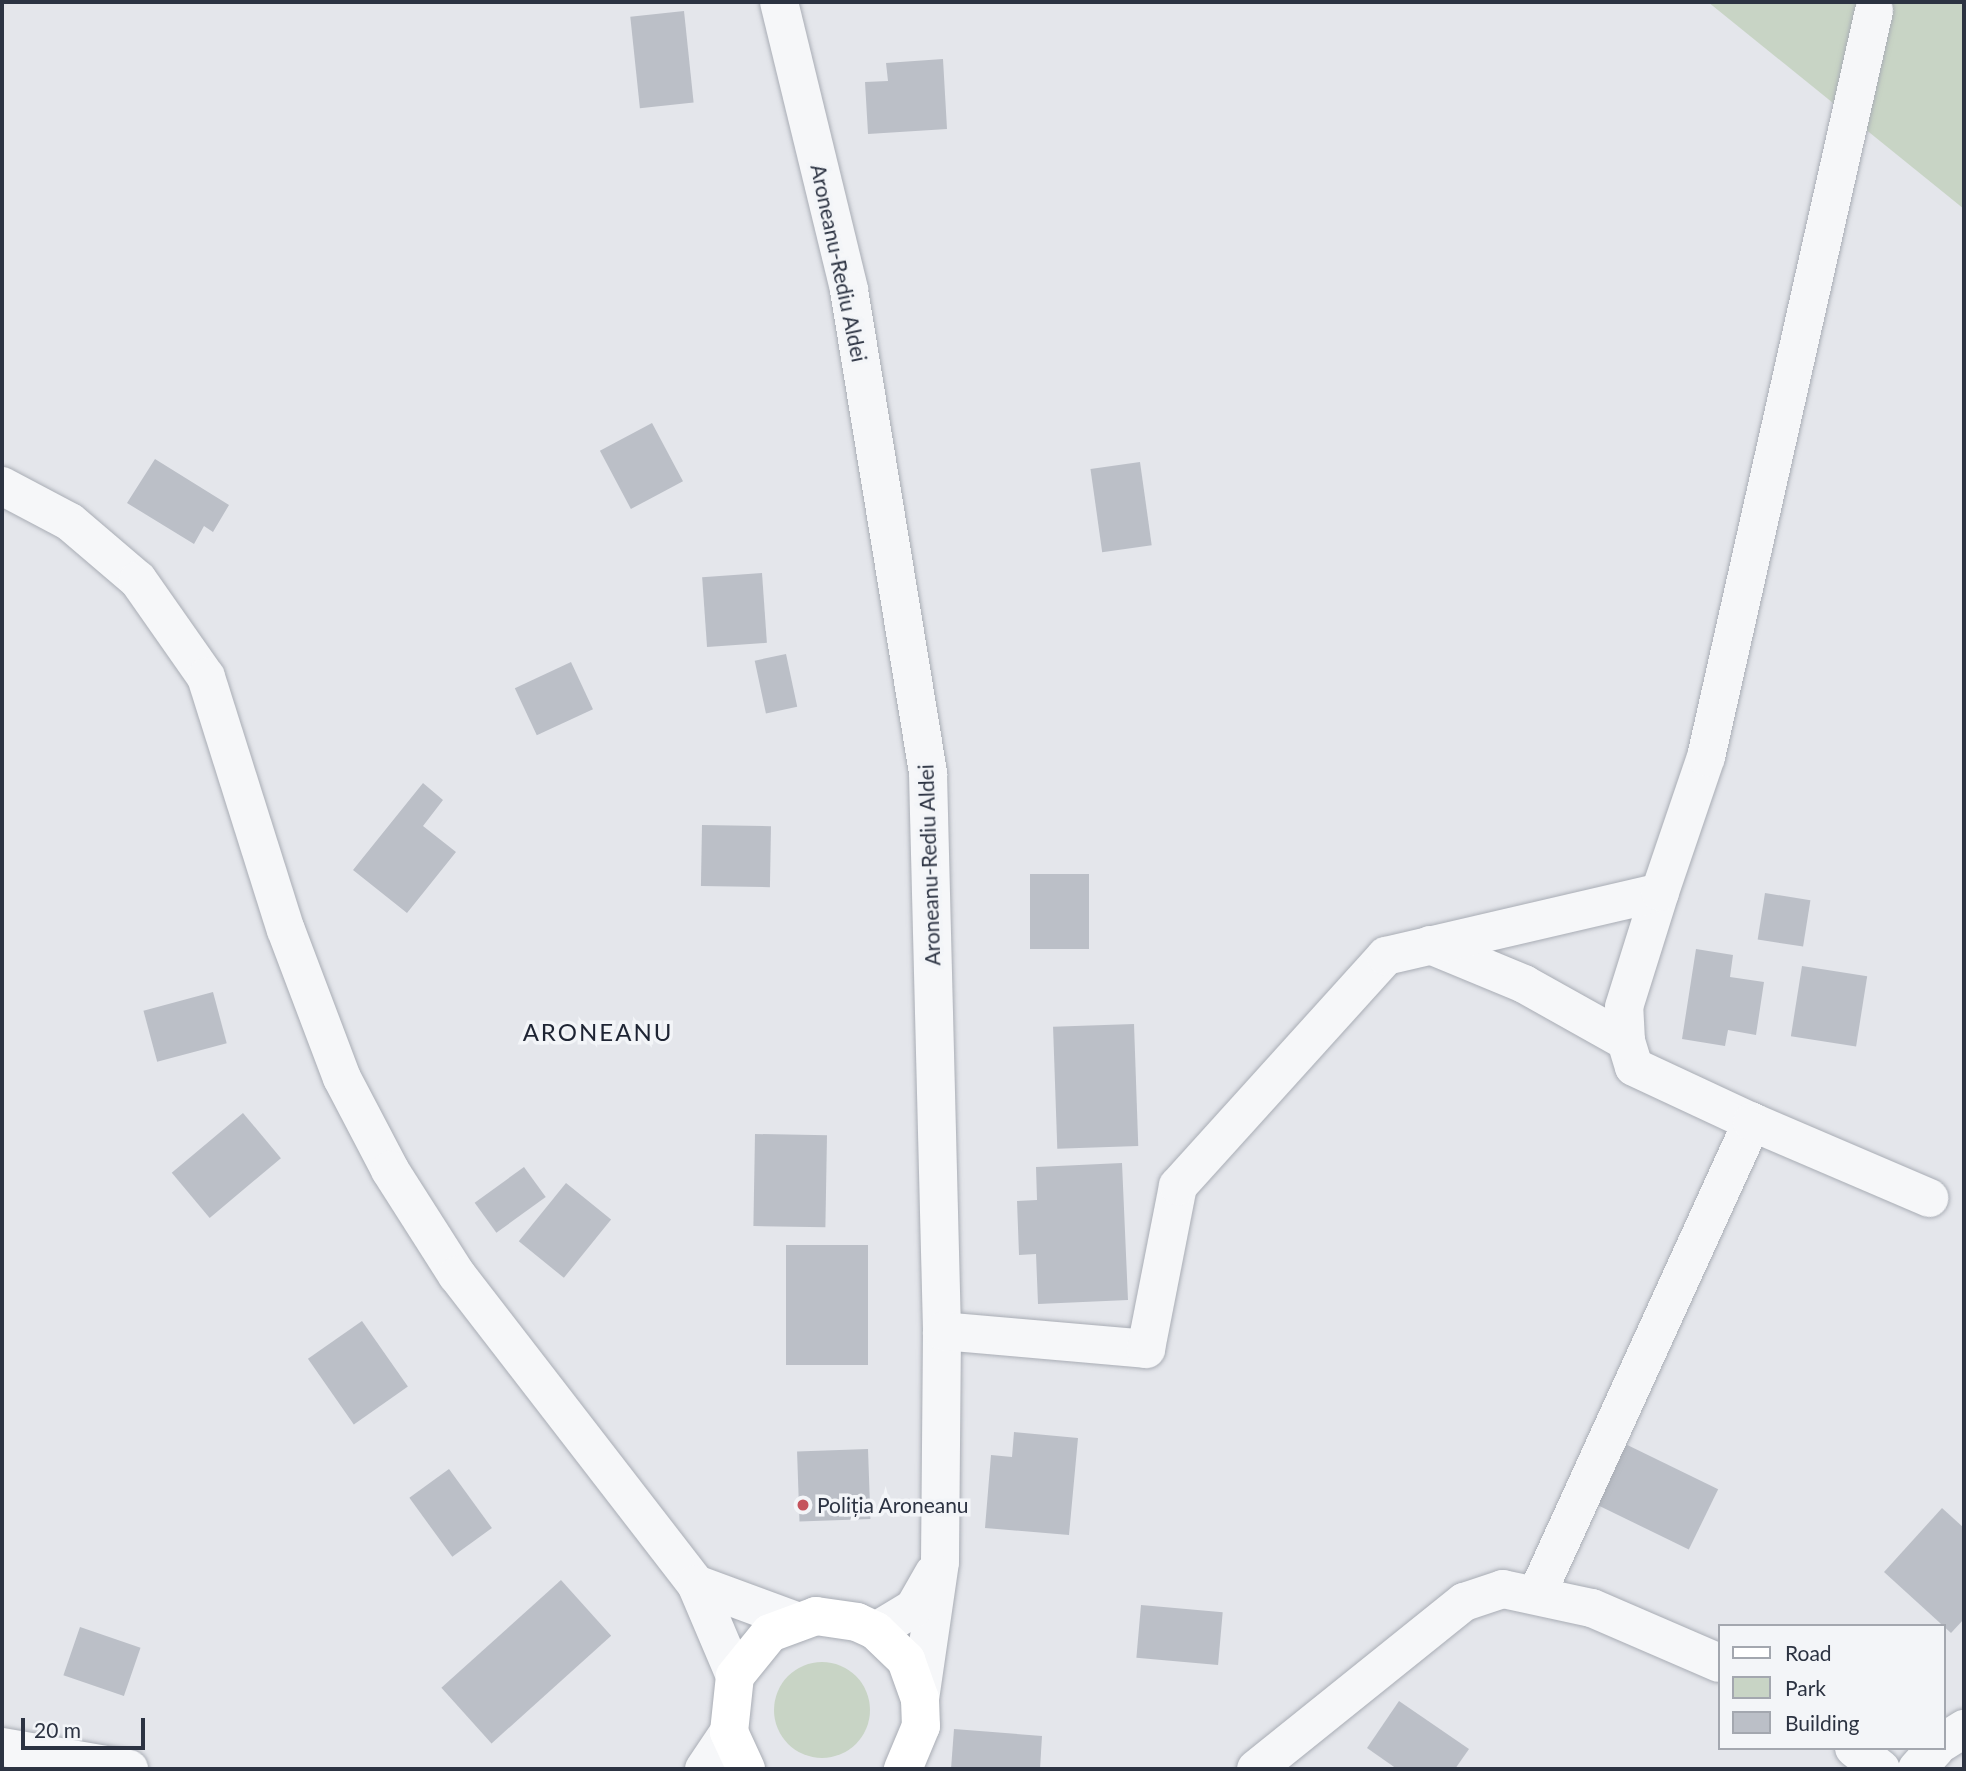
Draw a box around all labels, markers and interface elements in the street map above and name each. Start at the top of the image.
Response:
street label: Aroneanu-Rediu Aldei [806,161,872,365]
street label: Aroneanu-Rediu Aldei [913,764,945,966]
district label: ARONEANU [524,1018,672,1046]
place label: Poliția Aroneanu [817,1492,969,1518]
marker: Poliția Aroneanu [795,1497,811,1513]
legend [1717,1624,1945,1750]
text: Road [1785,1640,1832,1665]
text: Park [1785,1675,1826,1700]
scale bar [24,1704,149,1748]
text: Building [1785,1710,1860,1735]
text: 20 m [34,1717,81,1742]

